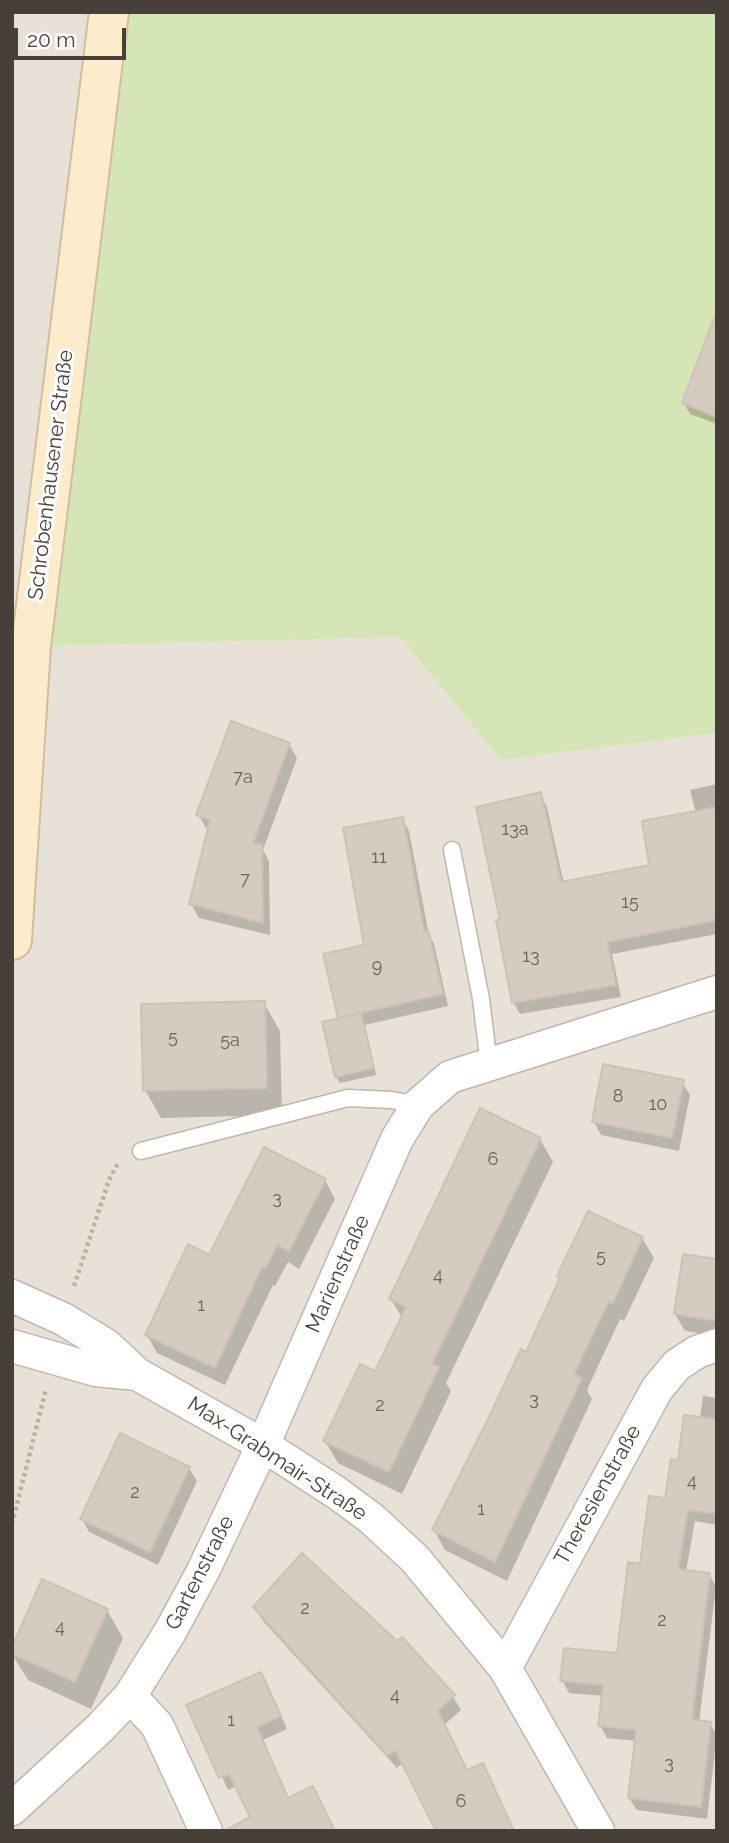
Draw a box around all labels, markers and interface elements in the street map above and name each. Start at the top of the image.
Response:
scale bar [18,14,130,58]
text: 20 m [27,27,75,52]
street label: Schrobenhausener Straße [23,349,79,601]
house number: 7a [233,767,253,789]
house number: 13a [501,819,529,841]
house number: 11 [371,847,387,869]
house number: 7 [240,869,250,891]
house number: 15 [621,892,639,914]
house number: 13 [522,946,540,968]
house number: 9 [372,956,382,978]
house number: 5 [168,1027,178,1049]
house number: 5a [220,1030,240,1052]
house number: 8 [613,1086,623,1108]
house number: 10 [649,1094,667,1116]
house number: 6 [488,1149,498,1171]
house number: 3 [272,1188,282,1210]
street label: Marienstraße [301,1211,375,1337]
house number: 5 [596,1246,606,1268]
house number: 4 [433,1265,443,1287]
house number: 1 [197,1295,205,1317]
house number: 3 [529,1389,539,1411]
street label: Max-Grabmair-Straße [183,1392,371,1526]
house number: 2 [375,1395,385,1417]
street label: Theresienstraße [549,1421,647,1569]
house number: 4 [687,1471,697,1493]
house number: 2 [130,1482,140,1504]
house number: 1 [477,1499,485,1521]
street label: Gartenstraße [160,1512,240,1634]
house number: 2 [300,1598,310,1620]
house number: 2 [657,1610,667,1632]
house number: 4 [55,1617,65,1639]
house number: 4 [390,1685,400,1707]
house number: 1 [227,1710,235,1732]
house number: 3 [664,1753,674,1775]
house number: 6 [456,1791,466,1813]

